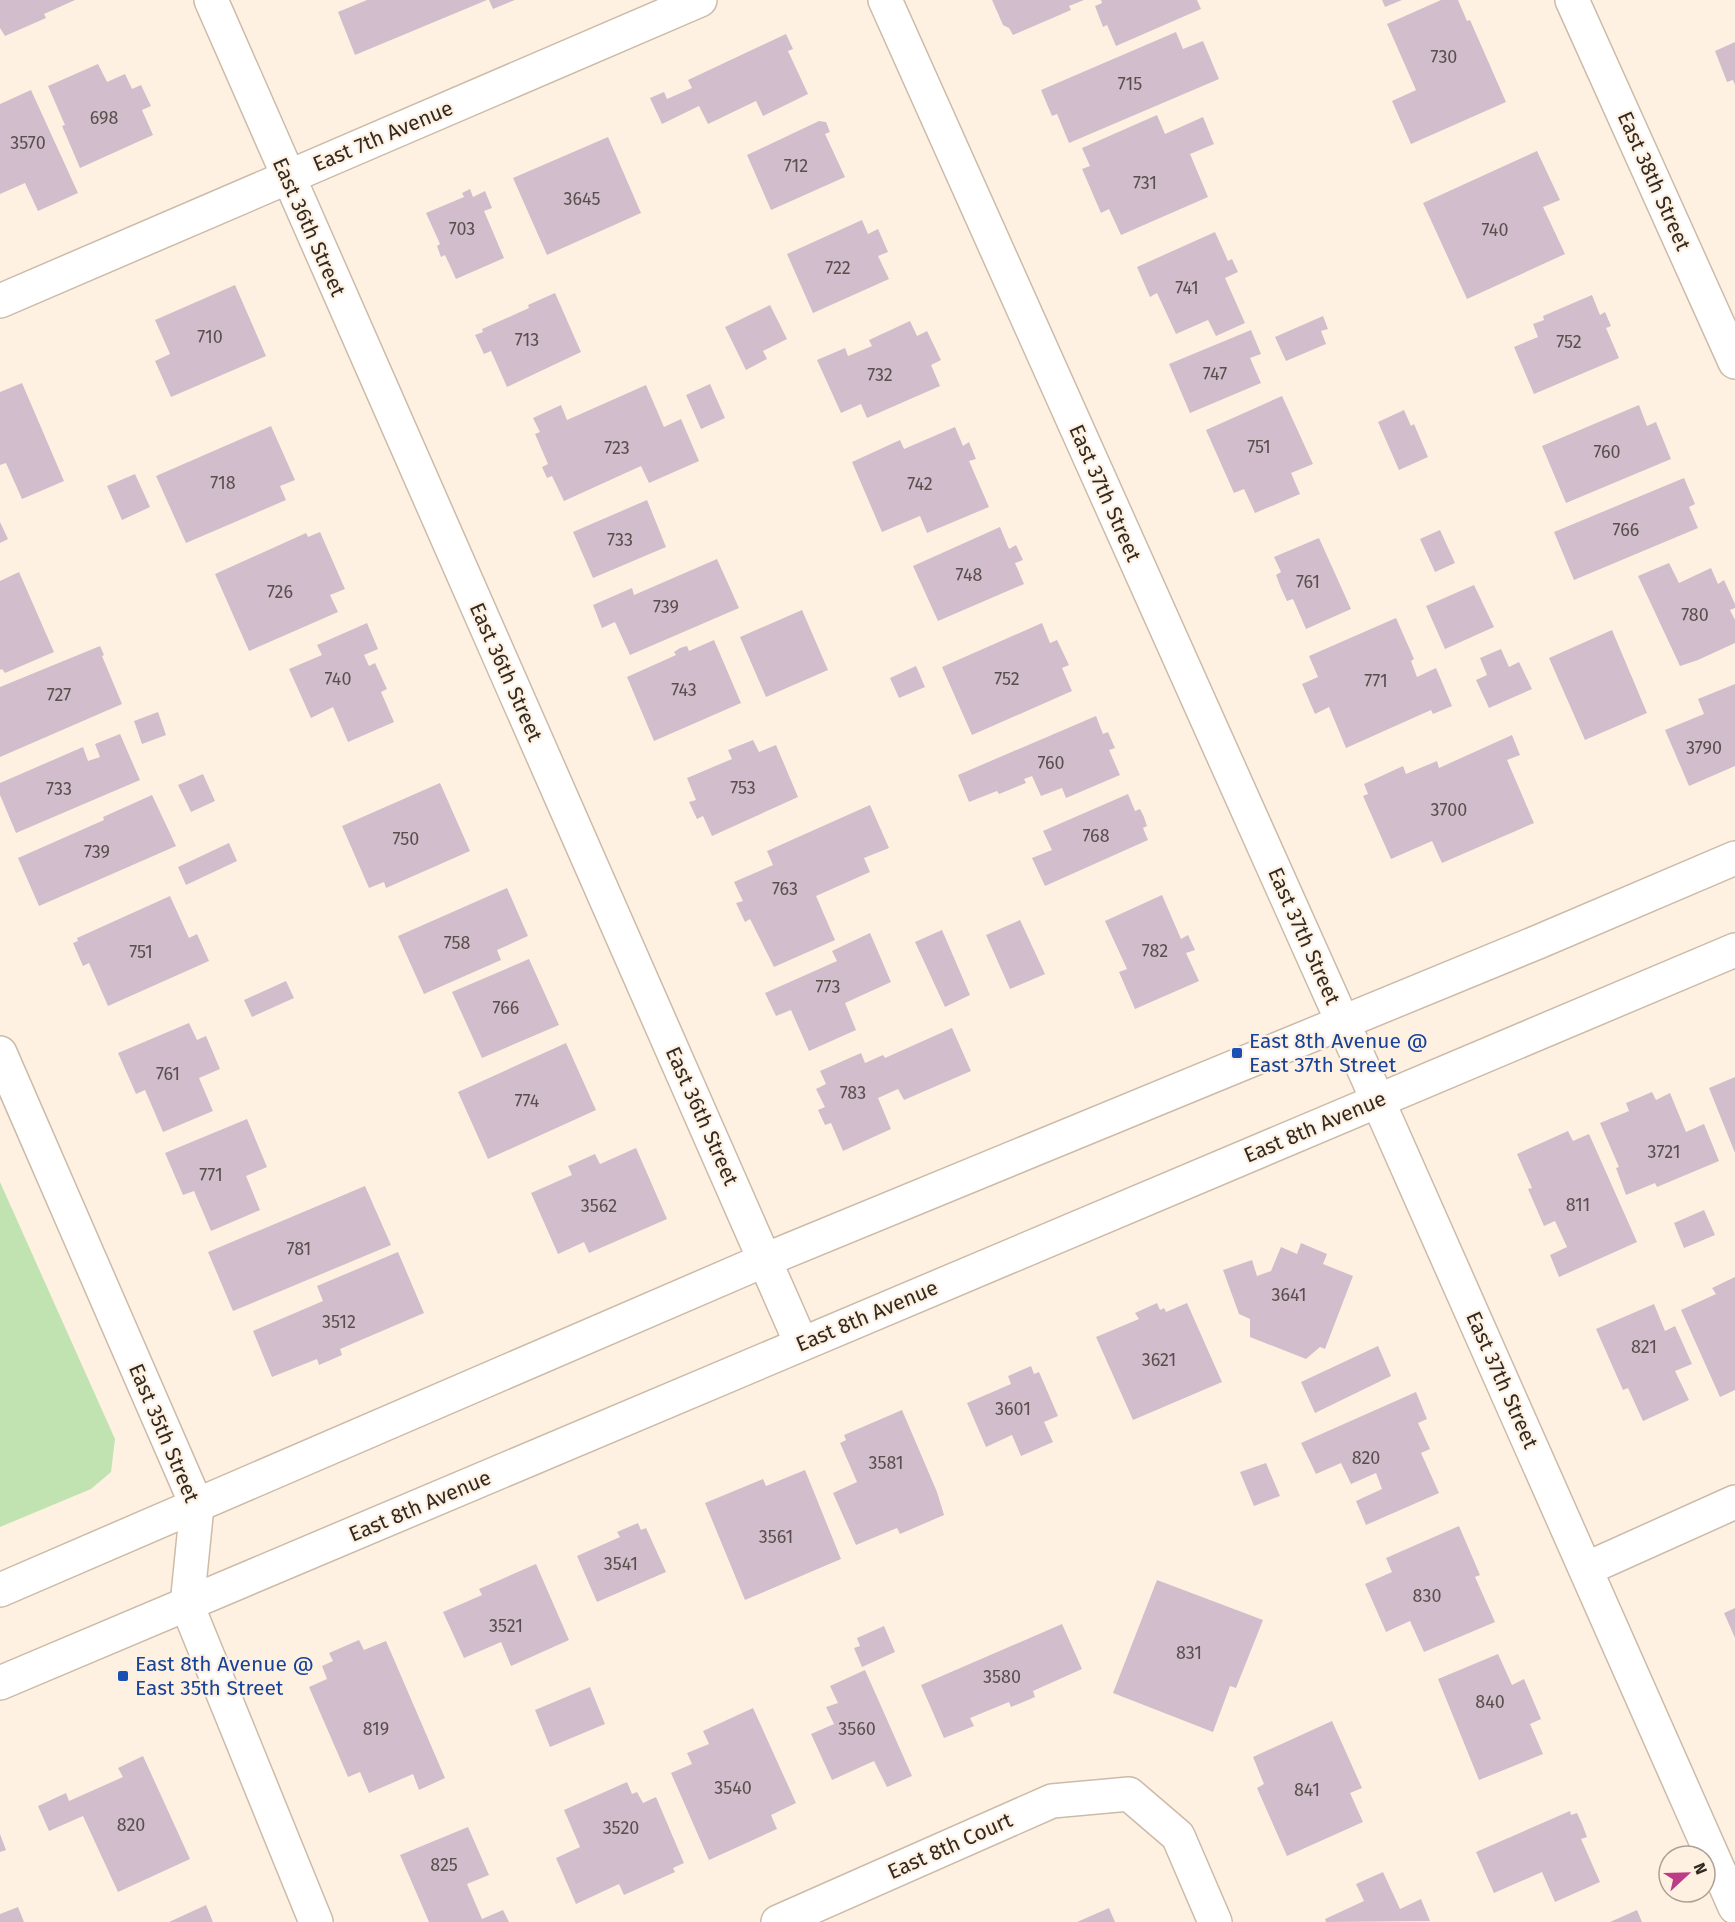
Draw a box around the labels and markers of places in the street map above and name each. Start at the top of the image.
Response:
place label: East 8th Avenue @ East 37th Street [1249,1028,1428,1078]
marker: East 8th Avenue @ East 37th Street [1230,1046,1244,1060]
place label: East 8th Avenue @ East 35th Street [135,1651,314,1701]
marker: East 8th Avenue @ East 35th Street [116,1669,130,1683]

